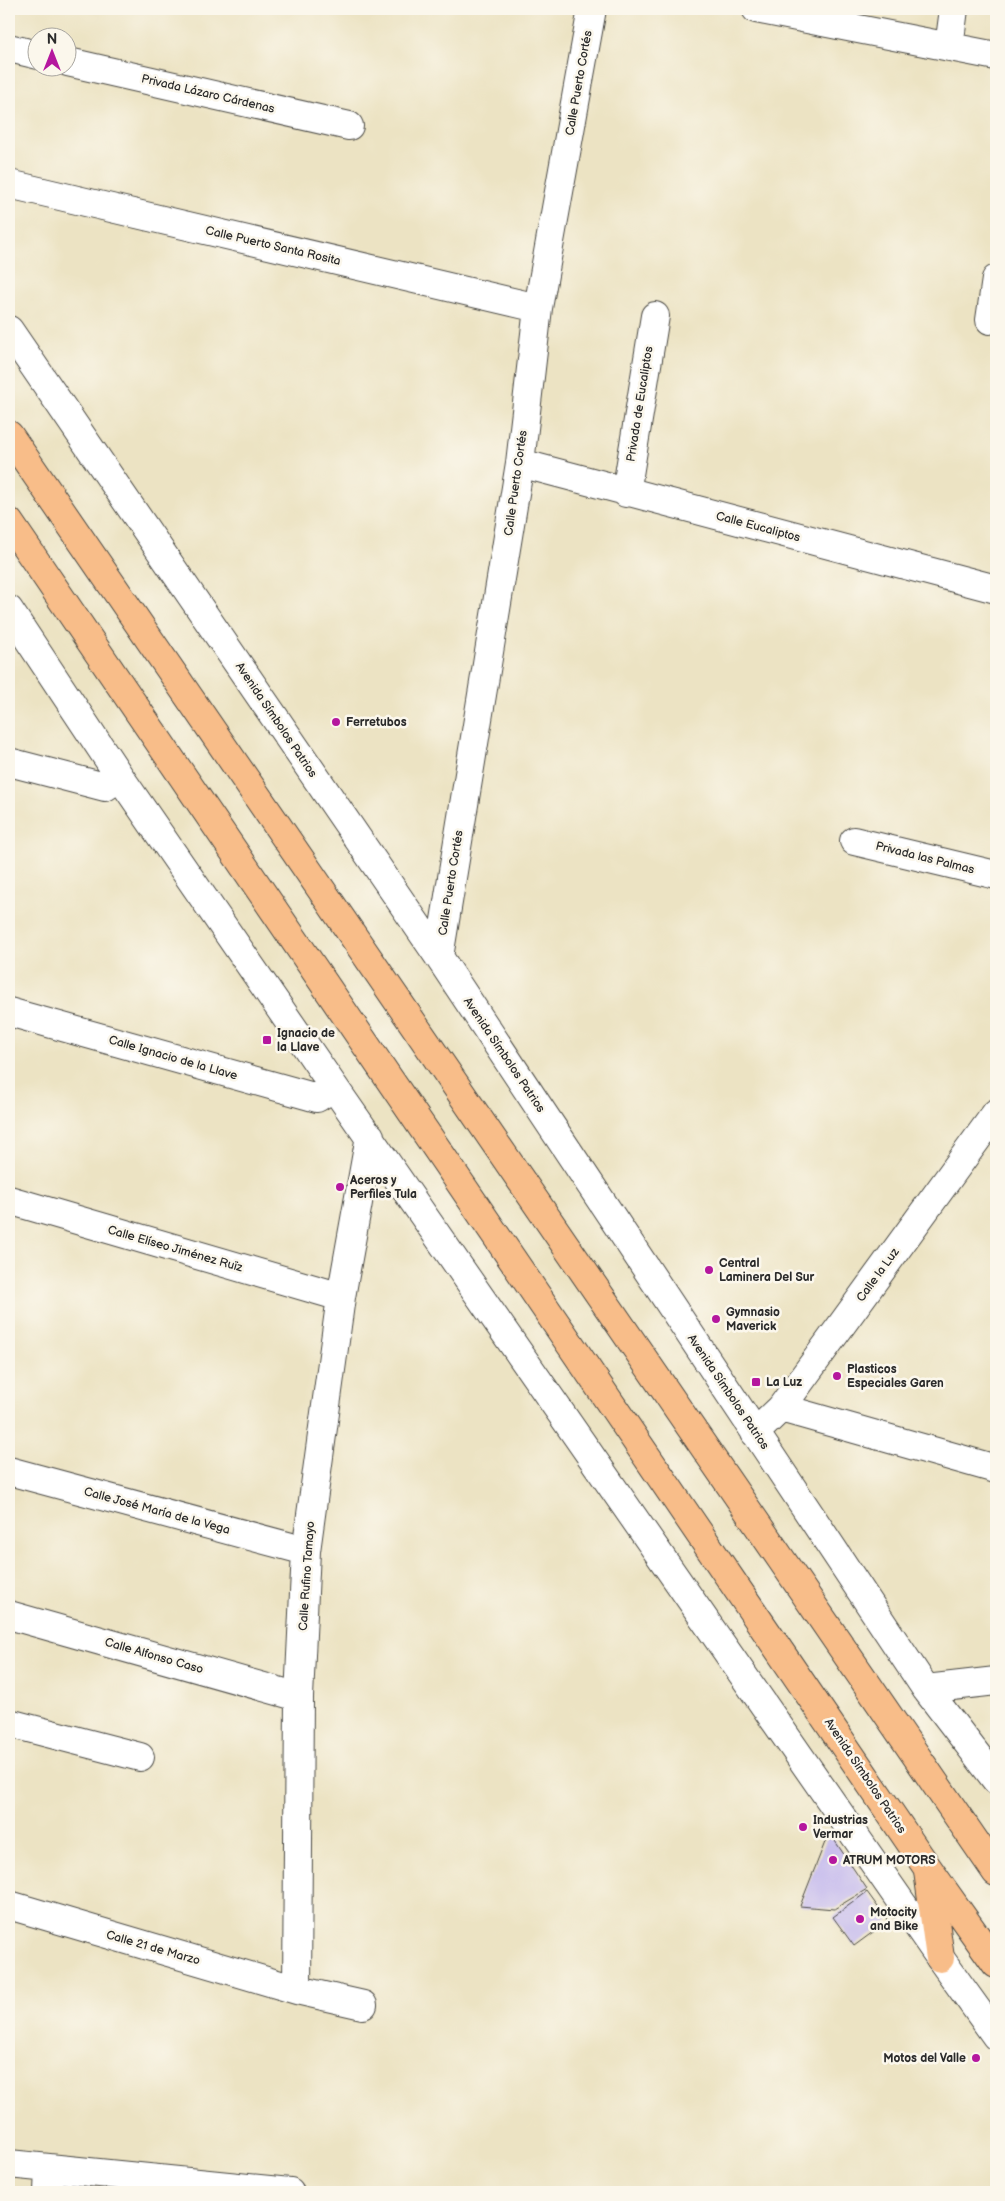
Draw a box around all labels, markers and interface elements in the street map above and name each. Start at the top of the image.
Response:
north arrow [28,28,78,78]
street label: Calle Puerto Cortés [562,29,596,137]
text: N [47,31,57,48]
street label: Privada Lázaro Cárdenas [140,71,276,117]
street label: Calle Puerto Santa Rosita [204,223,342,269]
street label: Privada de Eucaliptos [623,345,657,463]
street label: Calle Puerto Cortés [501,429,531,537]
street label: Calle Eucaliptos [714,509,802,545]
street label: Avenida Símbolos Patrios [232,660,320,781]
place label: Ferretubos [346,715,407,730]
marker: Ferretubos [330,716,342,728]
street label: Calle Puerto Cortés [435,829,467,937]
street label: Privada las Palmas [874,838,976,878]
street label: Avenida Símbolos Patrios [460,995,548,1116]
place label: Ignacio de la Llave [277,1026,335,1055]
street label: Calle Ignacio de la Llave [107,1032,239,1084]
marker: Ignacio de la Llave [261,1034,273,1046]
place label: Aceros y Perfiles Tula [349,1173,417,1202]
marker: Aceros y Perfiles Tula [334,1181,346,1193]
street label: Calle Elíseo Jiménez Ruïz [106,1223,244,1276]
street label: Calle la Luz [853,1245,903,1305]
place label: Central Laminera Del Sur [719,1256,815,1285]
marker: Central Laminera Del Sur [703,1264,715,1276]
place label: Gymnasio Maverick [726,1305,780,1334]
marker: Gymnasio Maverick [710,1313,722,1325]
street label: Avenida Símbolos Patrios [684,1332,772,1453]
place label: Plasticos Especiales Garen [847,1362,944,1391]
marker: Plasticos Especiales Garen [831,1370,843,1382]
place label: La Luz [766,1375,802,1390]
marker: La Luz [750,1376,762,1388]
street label: Calle José María de la Vega [82,1484,232,1538]
street label: Calle Rufino Tamayo [296,1521,318,1631]
street label: Calle Alfonso Caso [103,1635,205,1677]
street label: Avenida Símbolos Patrios [821,1716,909,1837]
place label: Industrias Vermar [813,1813,868,1842]
marker: Industrias Vermar [797,1821,809,1833]
place label: ATRUM MOTORS [842,1853,936,1868]
marker: ATRUM MOTORS [827,1854,839,1866]
place label: Motocity and Bike [870,1905,918,1934]
marker: Motocity and Bike [854,1913,866,1925]
street label: Calle 21 de Marzo [104,1927,202,1969]
place label: Motos del Valle [883,2051,966,2066]
marker: Motos del Valle [970,2052,982,2064]

